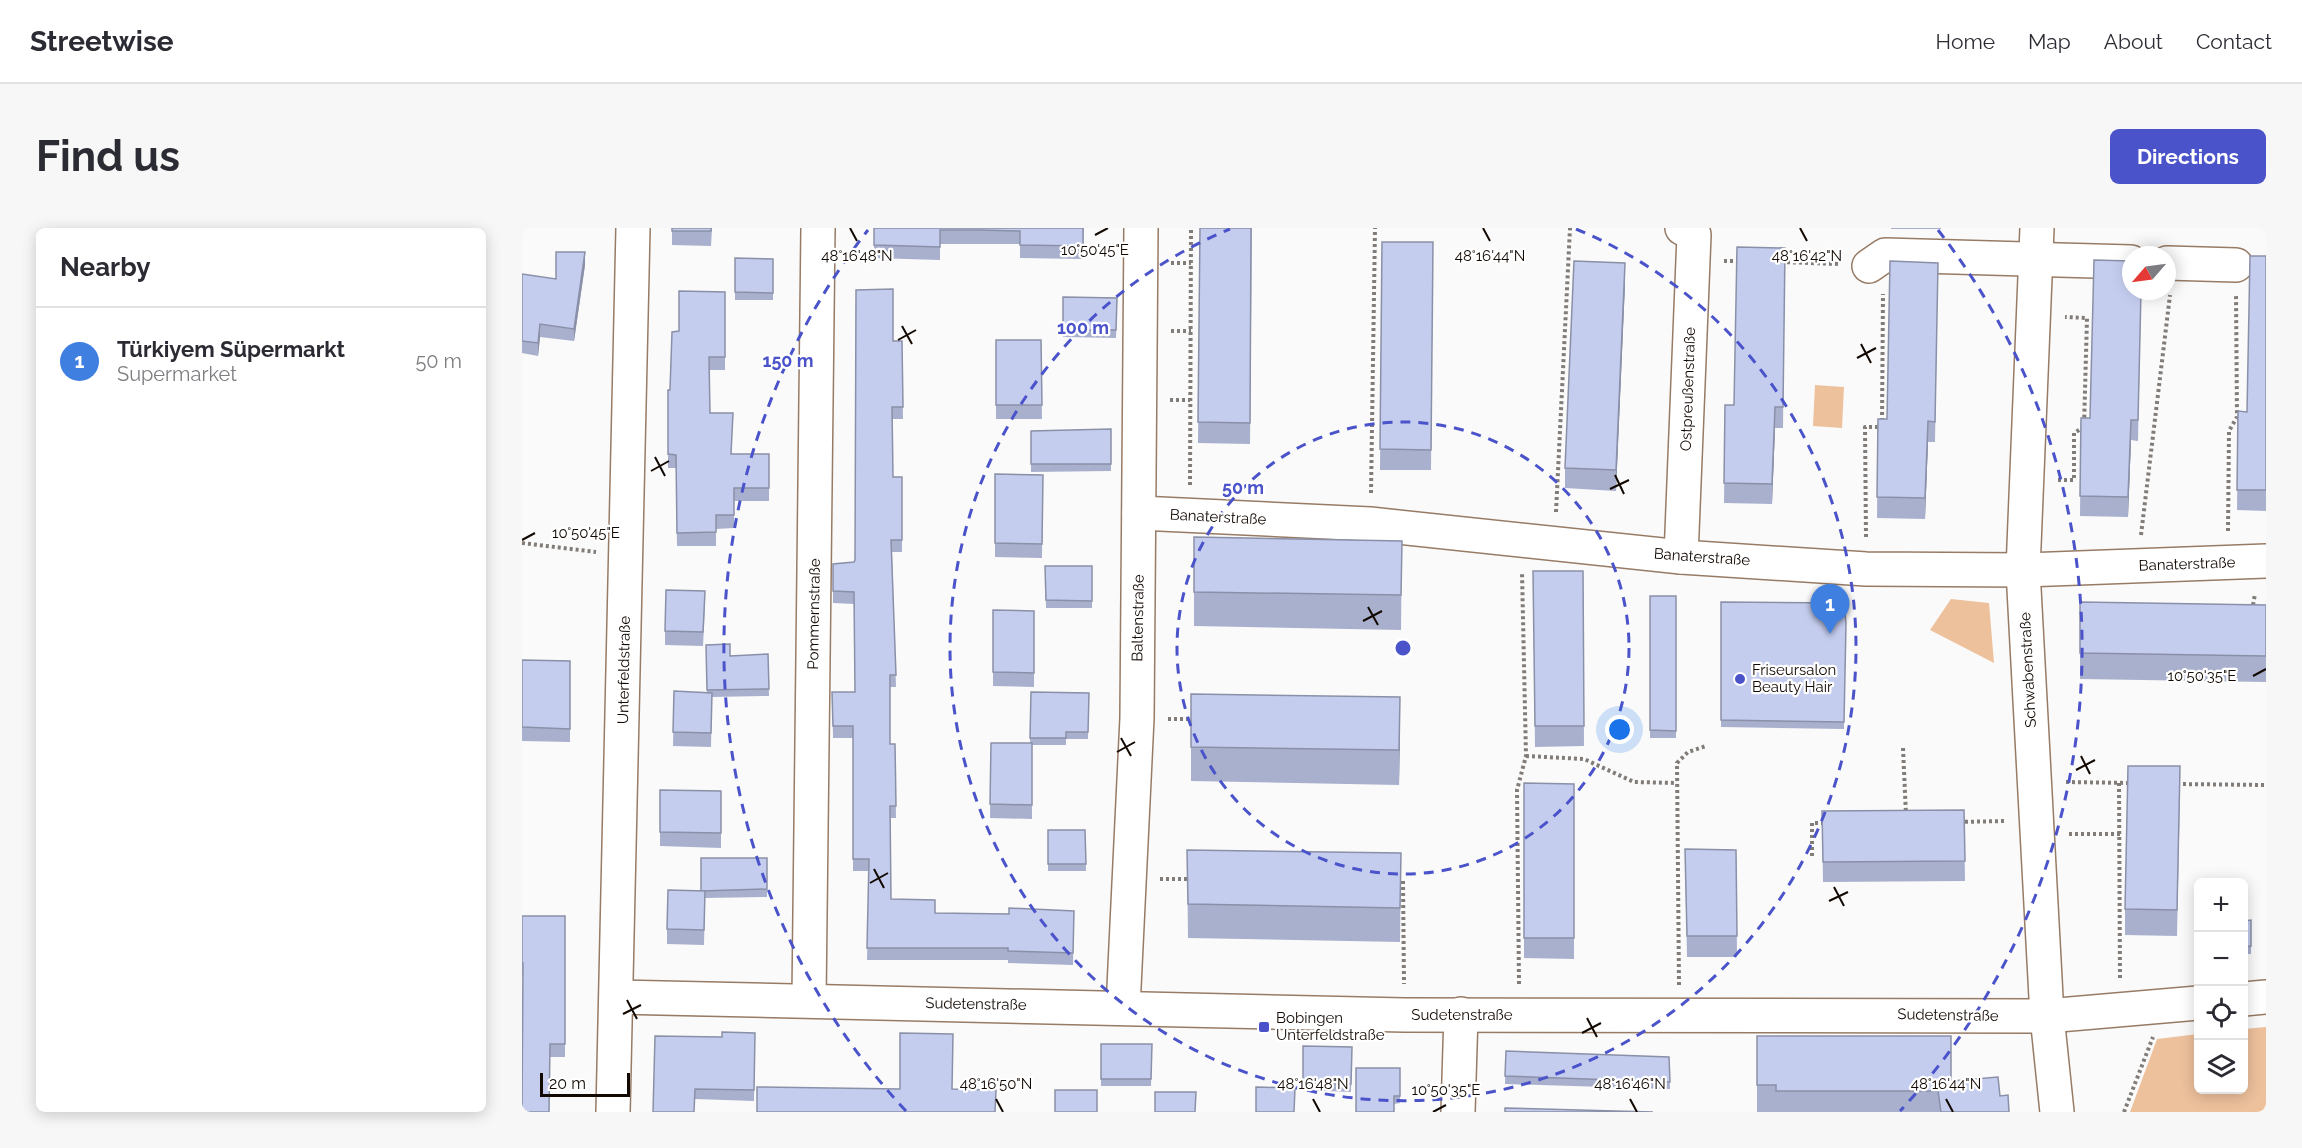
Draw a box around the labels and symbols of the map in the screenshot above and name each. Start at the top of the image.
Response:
text: 10°50'45"E [1061,241,1129,259]
north arrow [2122,246,2176,300]
text: 48°16'48"N [821,247,893,265]
text: 48°16'44"N [1455,247,1525,265]
text: 48°16'42"N [1772,247,1842,265]
text: 100 m [1057,317,1109,338]
street label: Ostpreußenstraße [1677,326,1699,451]
text: 150 m [763,350,814,371]
text: 50 m [1222,477,1264,498]
street label: Banaterstraße [1169,505,1267,529]
text: 10°50'45"E [552,524,620,542]
street label: Banaterstraße [1653,545,1751,569]
street label: Banaterstraße [2138,553,2236,575]
street label: Pommernstraße [804,558,824,670]
street label: Baltenstraße [1128,574,1148,662]
pin: 1 [1810,584,1850,634]
street label: Schwabenstraße [2016,612,2040,728]
street label: Unterfeldstraße [614,615,634,724]
centre of rings [1393,638,1413,658]
place label: Friseursalon Beauty Hair [1752,661,1836,696]
text: 10°50'35"E [2168,667,2236,685]
marker: Friseursalon Beauty Hair [1733,672,1747,686]
your location [1605,715,1634,744]
street label: Sudetenstraße [925,994,1027,1014]
street label: Sudetenstraße [1897,1005,1999,1025]
street label: Sudetenstraße [1411,1006,1513,1024]
place label: Bobingen Unterfeldstraße [1276,1009,1385,1044]
marker: Bobingen Unterfeldstraße [1257,1020,1271,1034]
scale bar [540,1070,630,1098]
text: 48°16'50"N [960,1075,1032,1093]
text: 48°16'48"N [1277,1075,1349,1093]
text: 48°16'46"N [1594,1075,1666,1093]
text: 48°16'44"N [1911,1075,1981,1093]
text: 10°50'35"E [1412,1081,1480,1099]

